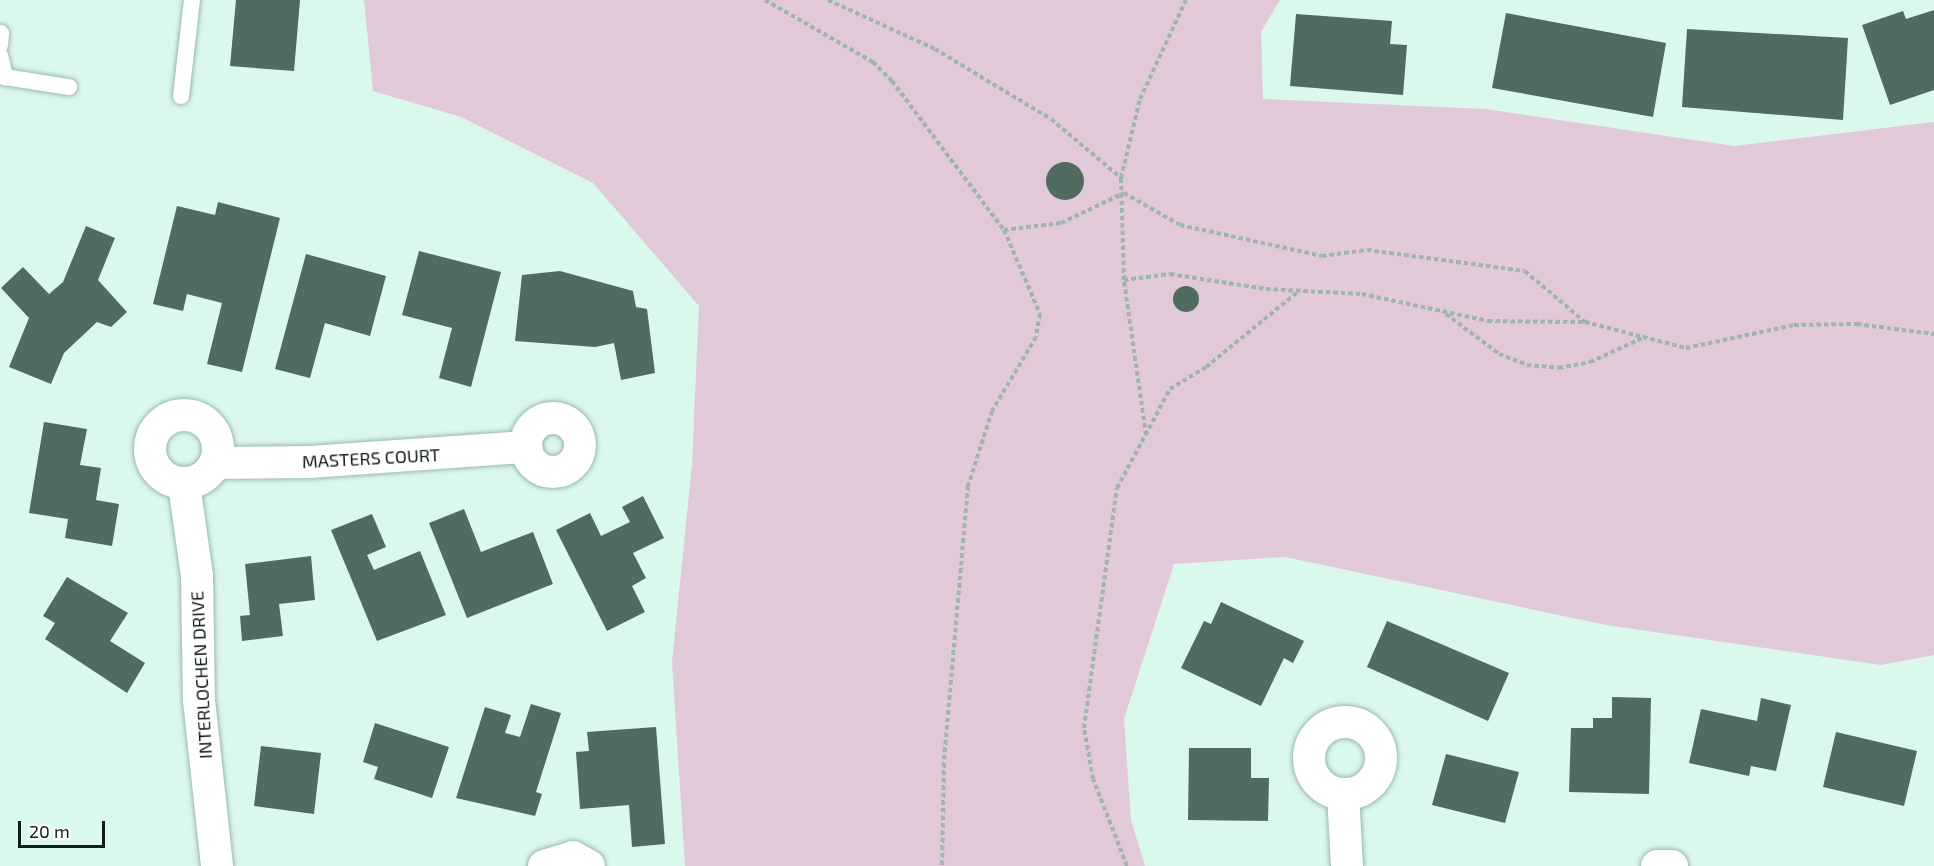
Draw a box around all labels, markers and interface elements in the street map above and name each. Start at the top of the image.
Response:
street label: MASTERS COURT [301,444,441,472]
street label: INTERLOCHEN DRIVE [186,591,216,759]
scale bar [21,809,108,847]
text: 20 m [29,820,70,842]

